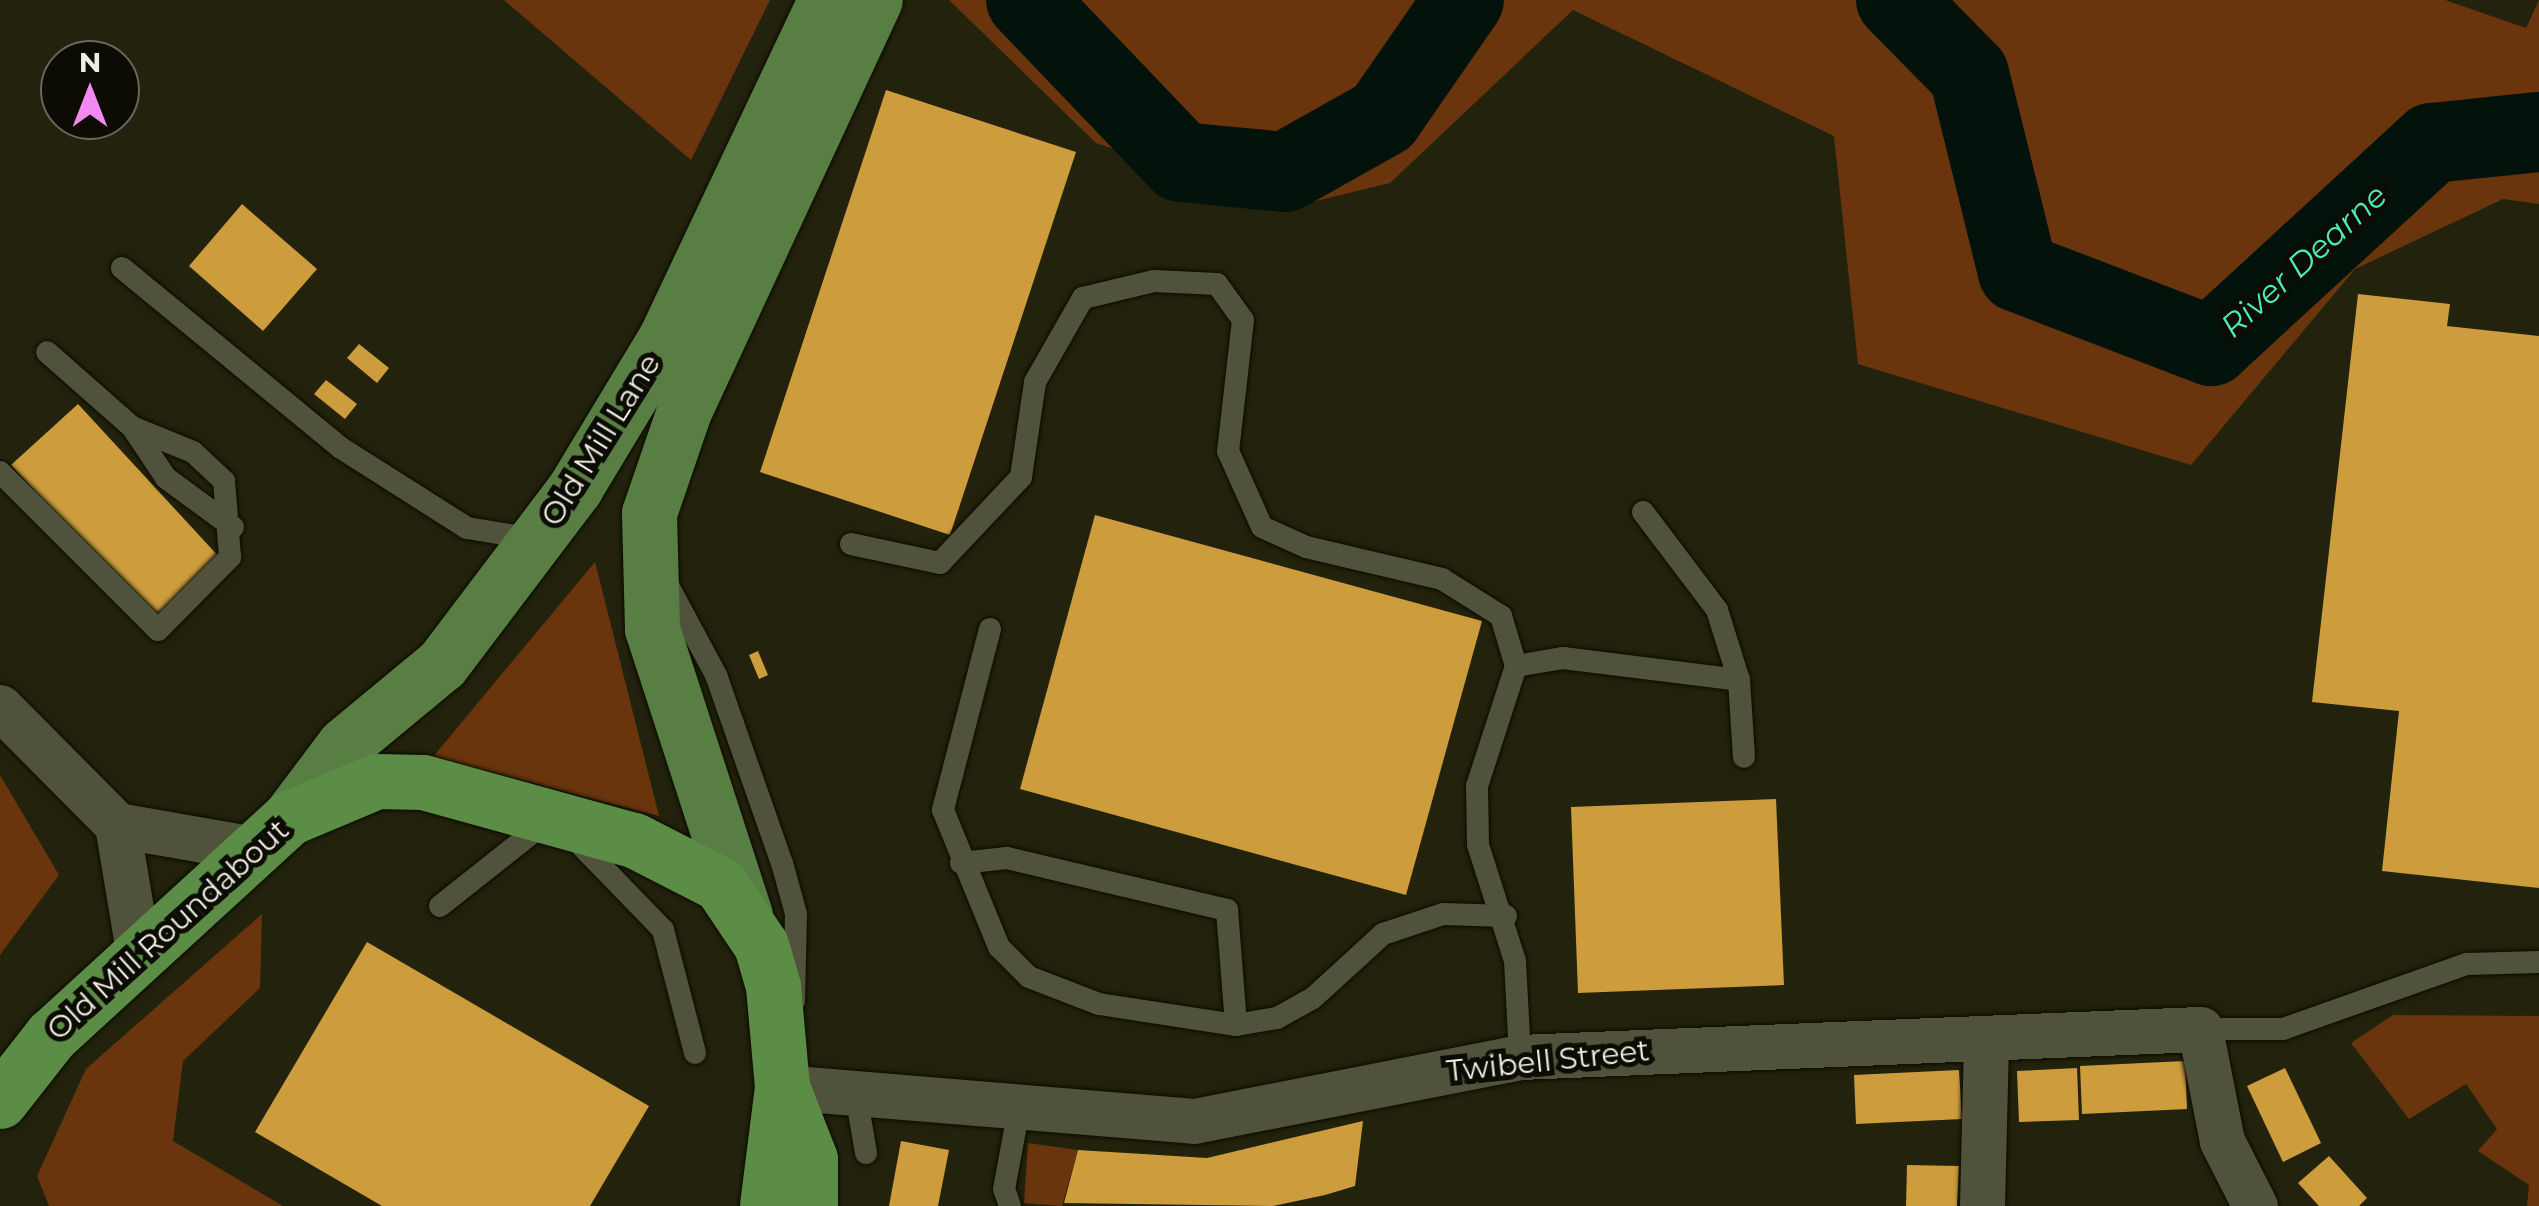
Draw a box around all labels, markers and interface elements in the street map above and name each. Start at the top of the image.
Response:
north arrow [40,40,140,140]
text: N [79,45,101,79]
water label: River Dearne [2213,176,2395,346]
street label: Old Mill Lane [534,347,668,533]
street label: Old Mill Roundabout [40,812,296,1048]
street label: Twibell Street [1445,1032,1651,1090]

